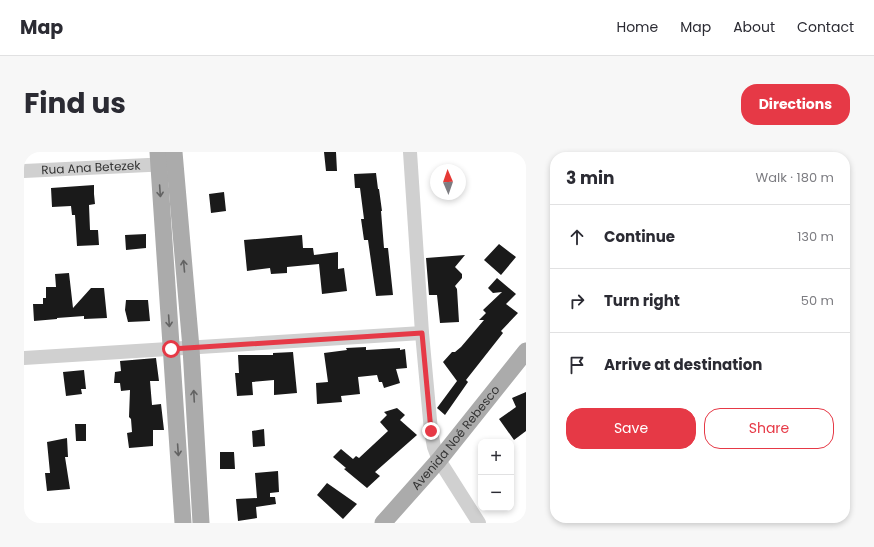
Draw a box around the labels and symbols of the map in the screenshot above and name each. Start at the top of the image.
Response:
street label: Rua Ana Betezek [41,156,142,178]
north arrow [430,164,466,200]
one-way arrow [157,184,164,197]
one-way arrow [180,260,188,273]
one-way arrow [166,314,173,327]
route start [162,340,180,358]
street label: Avenida Noé Rebesco [407,381,504,493]
one-way arrow [190,390,197,403]
route end [422,422,440,440]
one-way arrow [174,443,181,456]

